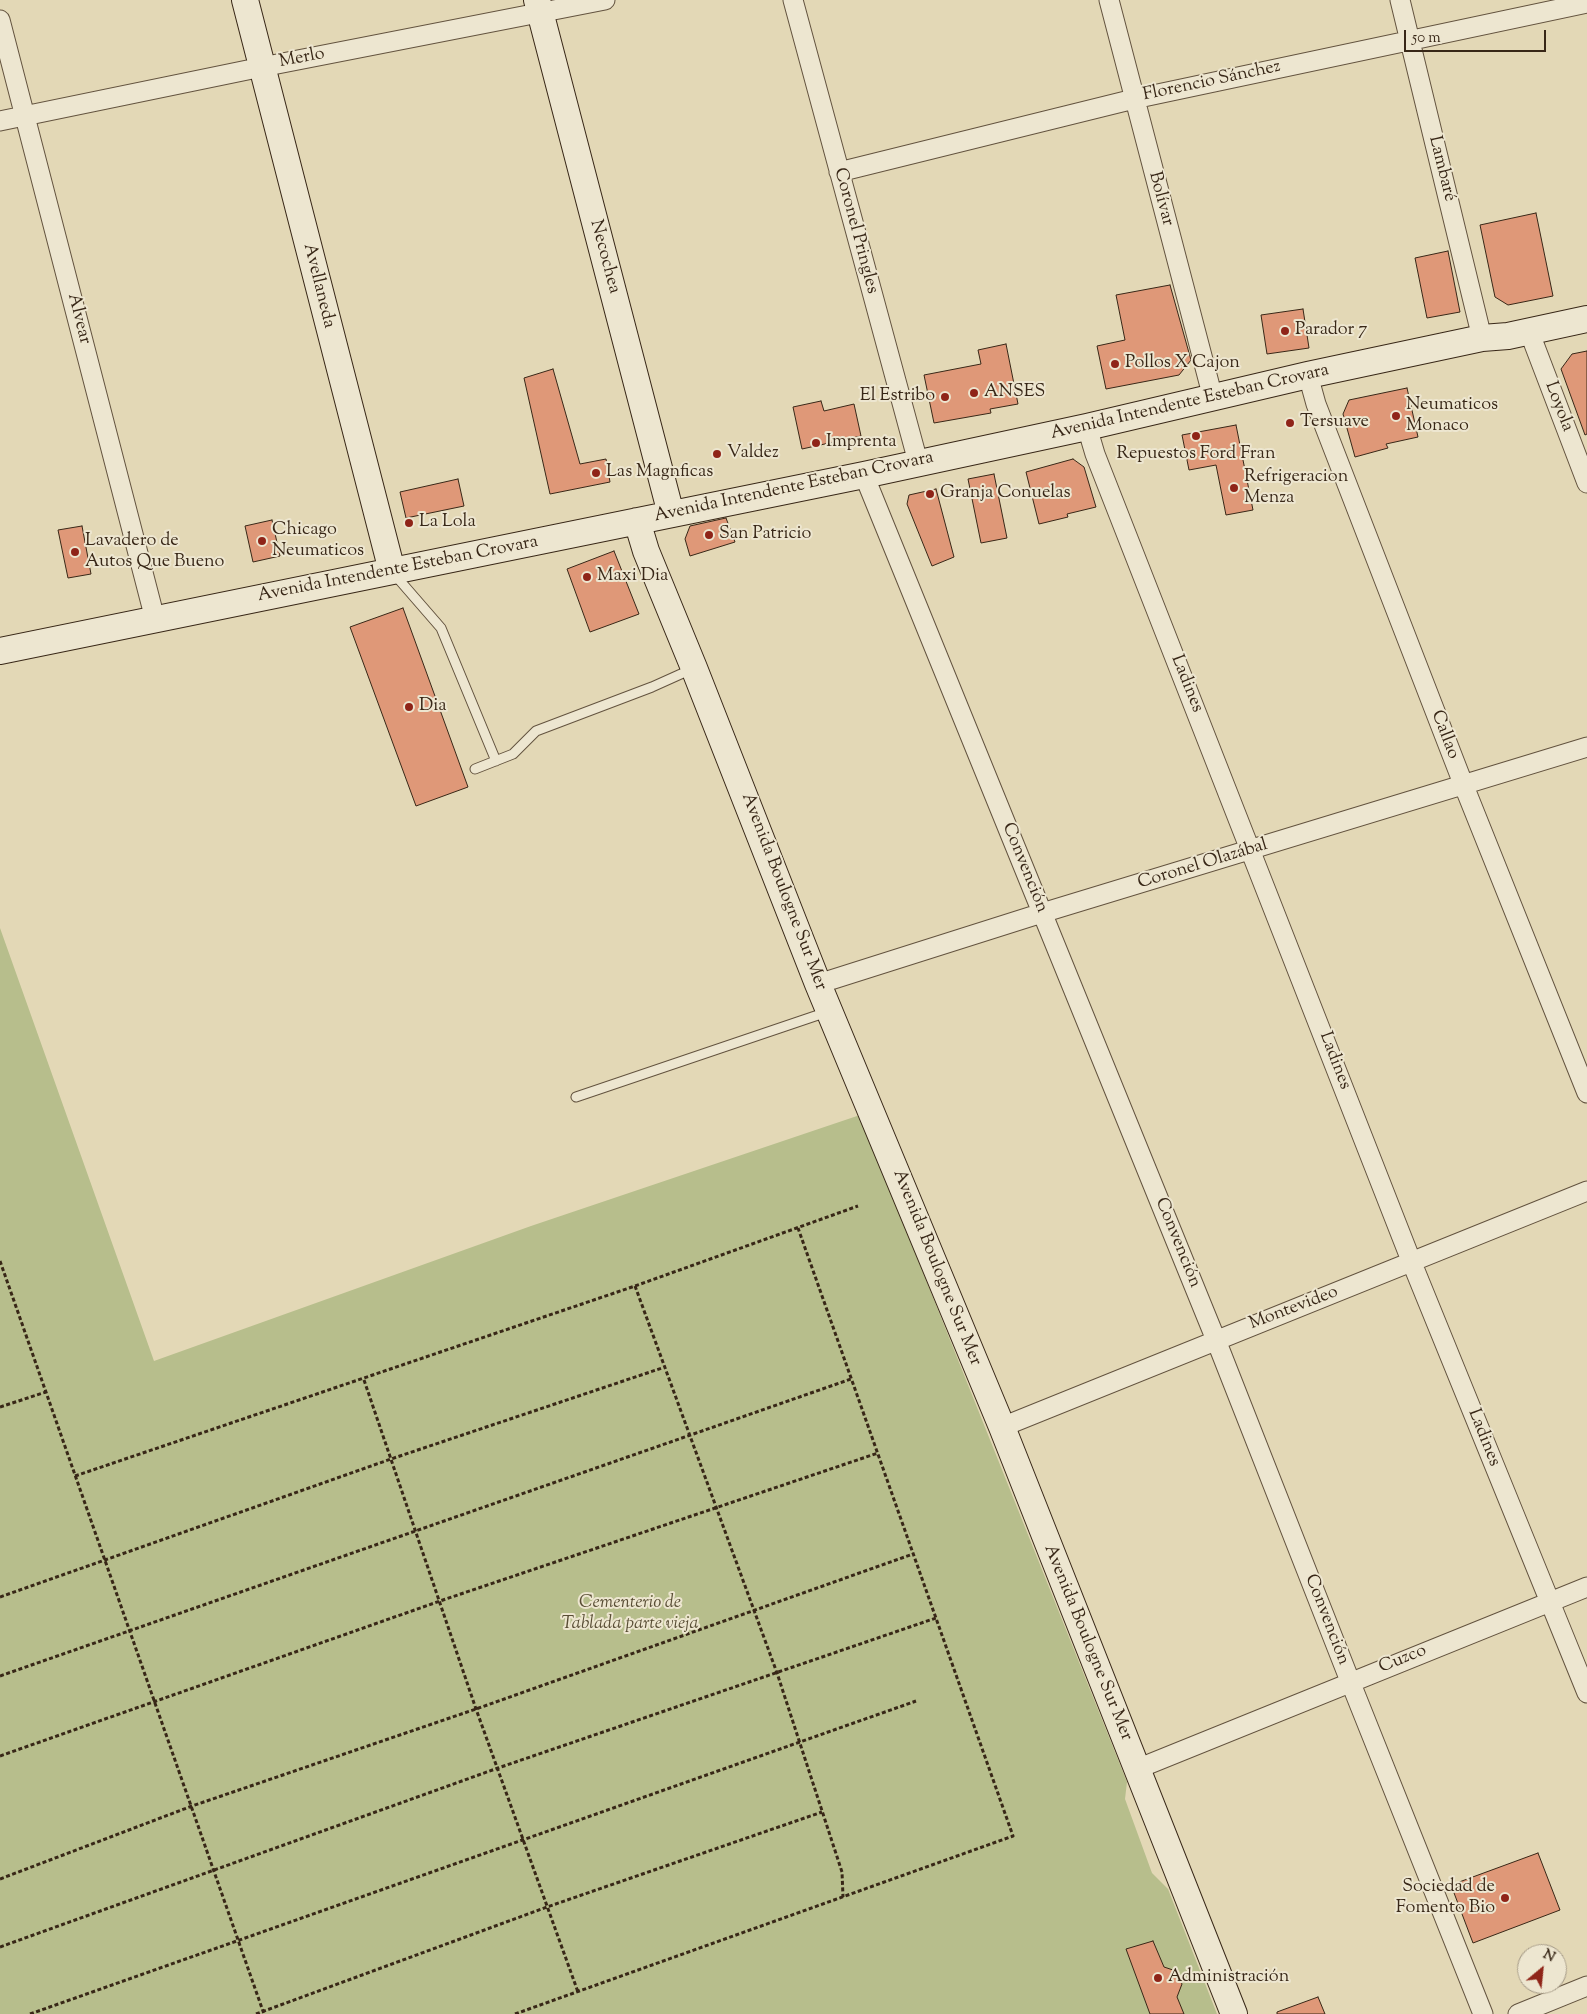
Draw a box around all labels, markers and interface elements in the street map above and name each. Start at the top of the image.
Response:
scale bar [1407,20,1550,52]
text: 50 m [1412,28,1441,49]
street label: Merlo [277,44,327,74]
street label: Florencio Sánchez [1141,57,1283,107]
street label: Lambaré [1422,134,1460,204]
street label: Coronel Pringles [828,166,882,296]
street label: Bolívar [1142,169,1178,229]
street label: Necochea [584,218,624,296]
street label: Avellaneda [297,241,339,331]
street label: Alvear [61,291,95,347]
place label: Parador 7 [1295,320,1367,342]
marker: Parador 7 [1279,325,1291,337]
place label: Pollos X Cajon [1125,353,1240,375]
marker: Pollos X Cajon [1109,358,1121,370]
street label: Avenida Intendente Esteban Crovara [1049,360,1331,446]
street label: Loyola [1539,379,1577,435]
place label: ANSES [984,382,1045,404]
place label: El Estribo [860,386,935,408]
marker: ANSES [968,387,980,399]
marker: El Estribo [939,391,951,403]
place label: Neumaticos Monaco [1406,395,1498,438]
marker: Neumaticos Monaco [1390,410,1402,422]
place label: Tersuave [1300,412,1369,434]
marker: Tersuave [1284,417,1296,429]
marker: Repuestos Ford Fran [1190,430,1202,442]
place label: Imprenta [826,432,897,454]
marker: Imprenta [810,437,822,449]
place label: Valdez [727,443,779,465]
place label: Repuestos Ford Fran [1116,444,1276,466]
street label: Avenida Intendente Esteban Crovara [652,448,936,528]
marker: Valdez [711,448,723,460]
place label: Las Magnficas [606,462,713,484]
marker: Las Magnficas [590,467,602,479]
place label: Refrigeracion Menza [1244,467,1348,509]
marker: Refrigeracion Menza [1228,482,1240,494]
place label: Granja Conuelas [940,483,1071,505]
marker: Granja Conuelas [924,488,936,500]
place label: La Lola [419,512,476,534]
marker: La Lola [403,517,415,529]
place label: Chicago Neumaticos [272,520,364,562]
place label: San Patricio [719,524,811,546]
marker: San Patricio [703,529,715,541]
place label: Lavadero de Autos Que Bueno [85,531,224,574]
street label: Avenida Intendente Esteban Crovara [256,532,540,608]
marker: Chicago Neumaticos [256,535,268,547]
marker: Lavadero de Autos Que Bueno [69,546,81,558]
place label: Maxi Dia [597,566,668,588]
marker: Maxi Dia [581,571,593,583]
street label: Ladines [1165,652,1207,716]
place label: Dia [419,696,447,718]
marker: Dia [403,701,415,713]
street label: Callao [1425,708,1463,762]
street label: Avenida Boulogne Sur Mer [735,790,831,994]
street label: Convención [996,820,1052,916]
street label: Coronel Olazábal [1135,835,1271,895]
street label: Ladines [1313,1029,1355,1093]
street label: Avenida Boulogne Sur Mer [887,1167,985,1369]
street label: Convención [1149,1195,1205,1291]
street label: Montevideo [1246,1282,1342,1336]
street label: Ladines [1462,1406,1504,1470]
street label: Avenida Boulogne Sur Mer [1038,1542,1136,1744]
street label: Convención [1299,1572,1353,1668]
park label: Cementerio de Tablada parte vieja [562,1593,698,1636]
street label: Cuzco [1376,1641,1430,1679]
place label: Sociedad de Fomento Bio [1396,1877,1495,1920]
marker: Sociedad de Fomento Bio [1499,1892,1511,1904]
north arrow [1517,1944,1567,1994]
text: N [1539,1945,1558,1968]
place label: Administración [1168,1967,1289,1989]
marker: Administración [1152,1972,1164,1984]

